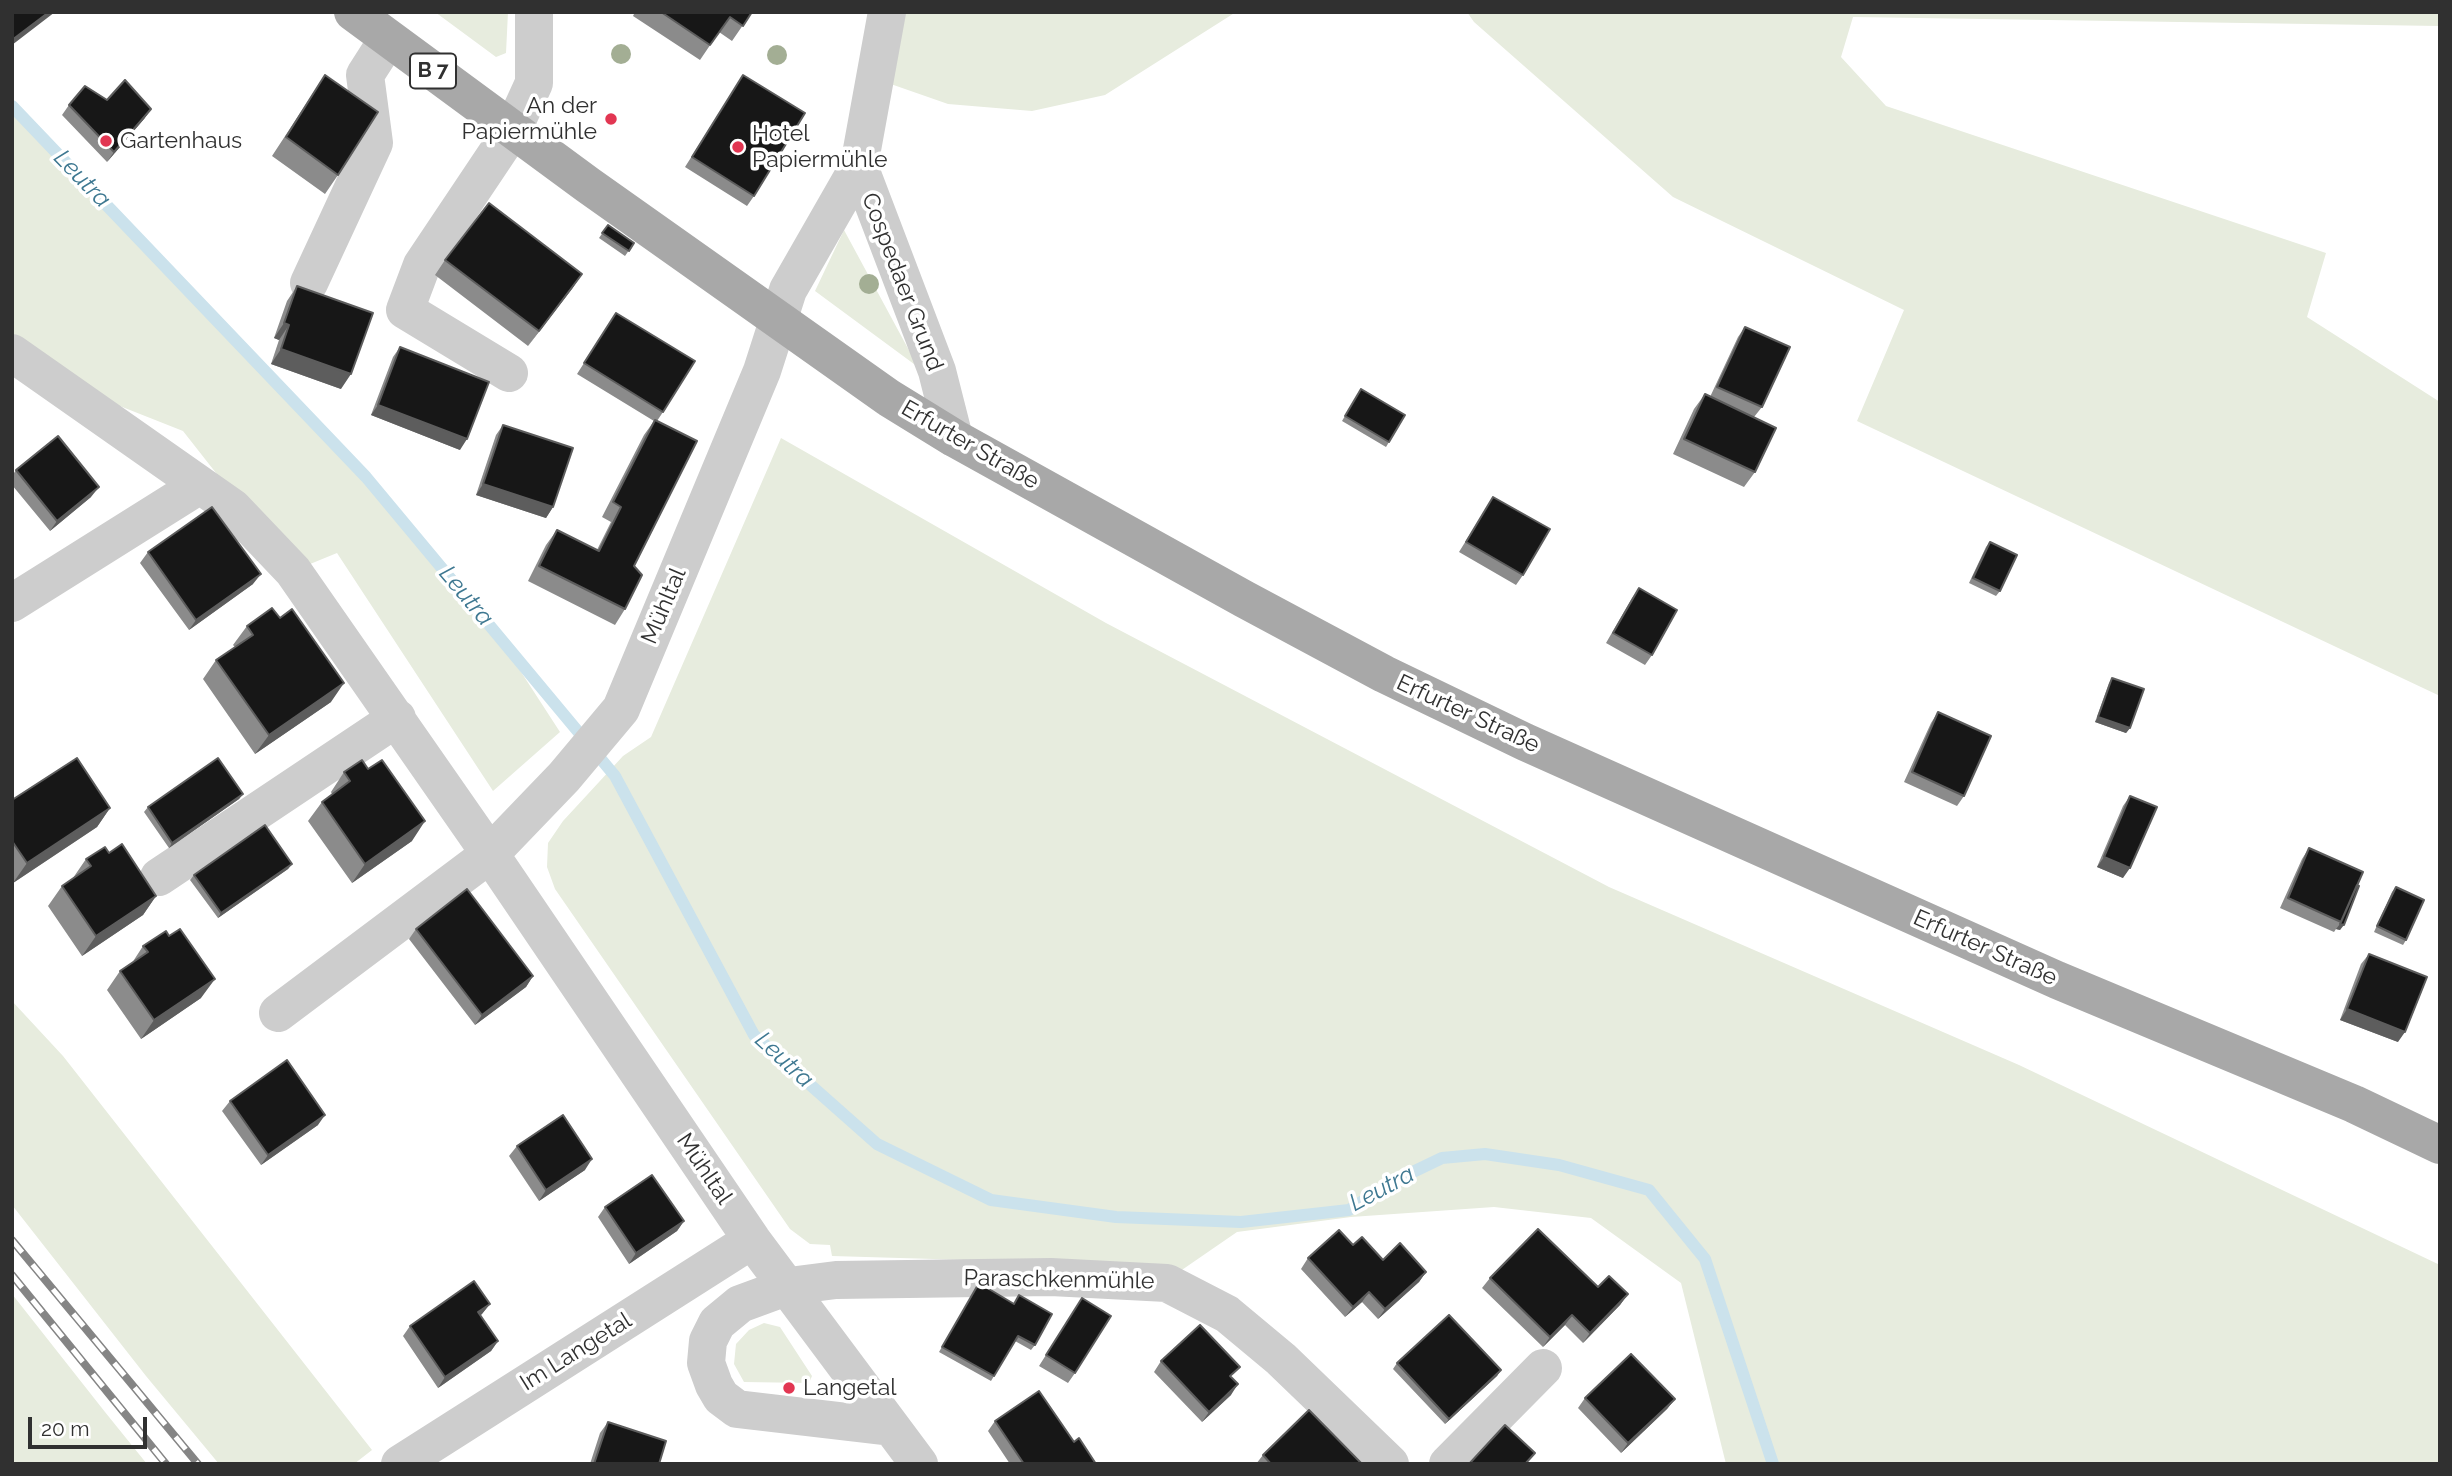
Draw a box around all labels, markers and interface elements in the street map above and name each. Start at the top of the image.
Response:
road number: B 7 [410,54,456,88]
place label: An der Papiermühle [462,92,597,146]
marker: An der Papiermühle [603,111,619,127]
place label: Hotel Papiermühle [752,120,887,174]
place label: Gartenhaus [120,127,242,155]
marker: Gartenhaus [98,133,114,149]
marker: Hotel Papiermühle [730,139,746,155]
water label: Leutra [48,144,116,214]
street label: Cospedaer Grund [855,189,949,375]
street label: Erfurter Straße [896,394,1044,496]
water label: Leutra [433,560,499,632]
street label: Mühltal [636,564,692,648]
street label: Erfurter Straße [1392,669,1544,759]
street label: Erfurter Straße [1909,904,2061,992]
water label: Leutra [749,1026,819,1094]
street label: Mühltal [670,1128,738,1210]
water label: Leutra [1345,1160,1419,1218]
street label: Paraschkenmühle [963,1265,1155,1295]
street label: Im Langetal [515,1307,637,1397]
place label: Langetal [803,1374,896,1402]
marker: Langetal [781,1380,797,1396]
scale bar [32,1402,150,1446]
text: 20 m [41,1416,89,1441]

